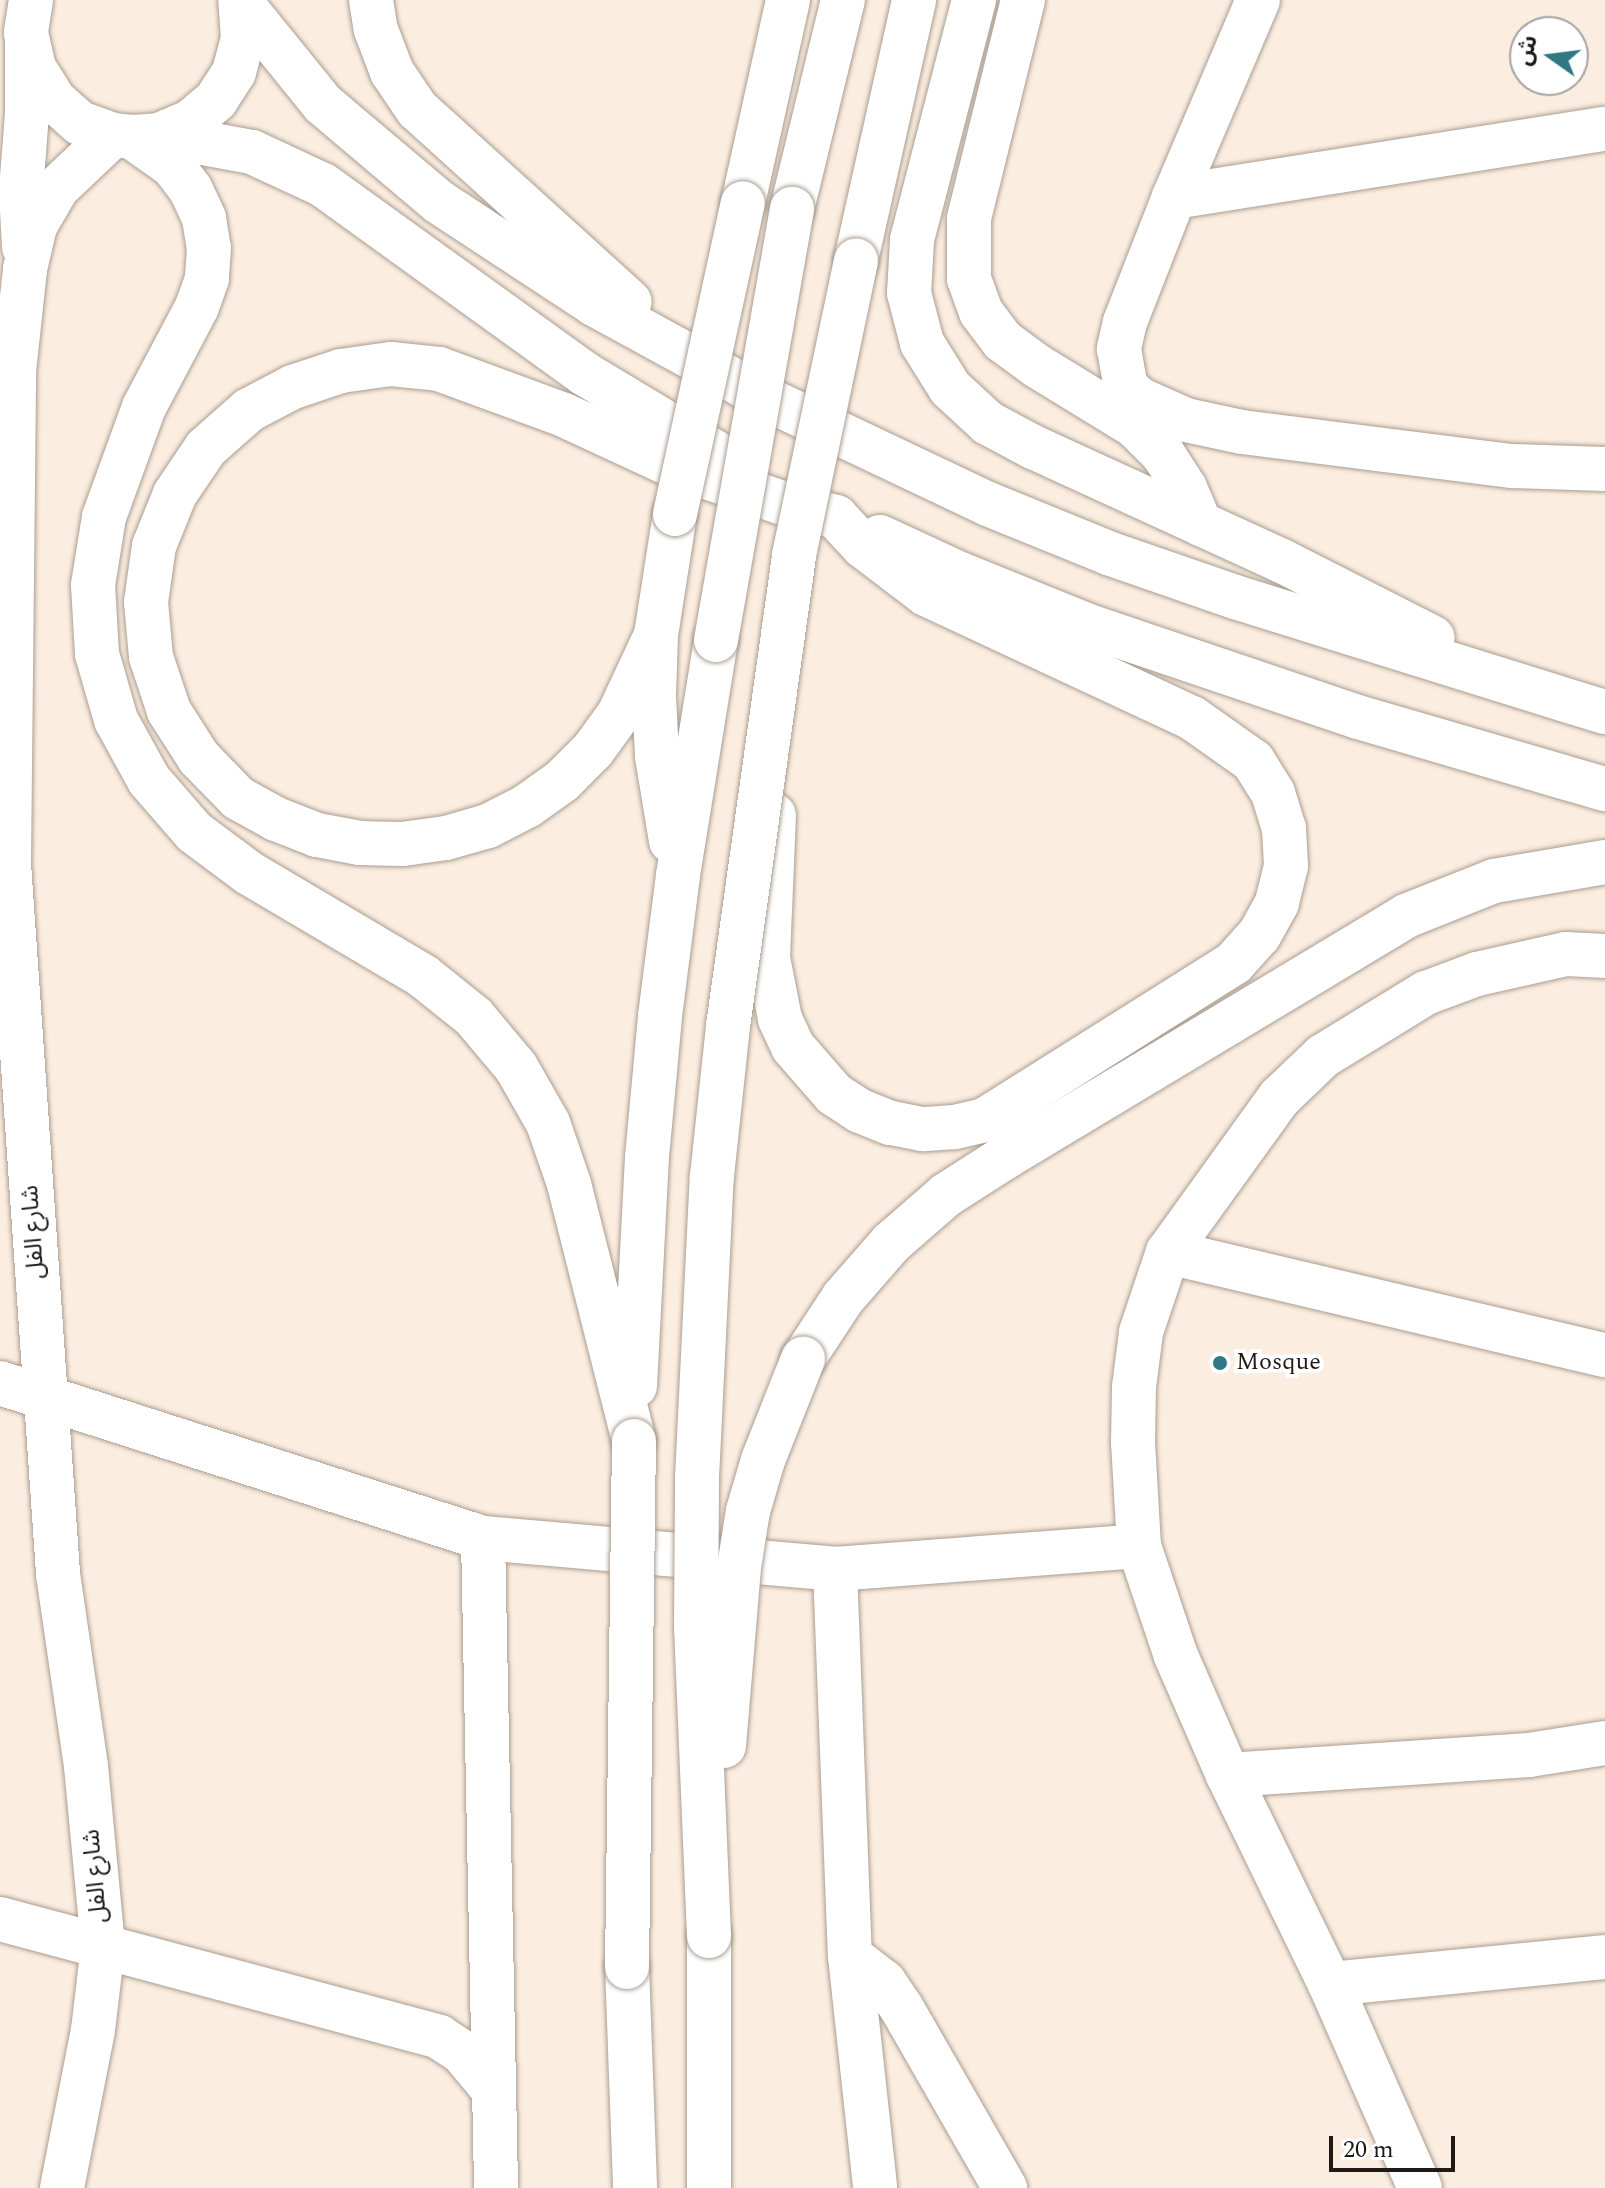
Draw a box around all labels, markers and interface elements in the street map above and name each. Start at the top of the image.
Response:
north arrow [1509,16,1589,96]
text: ش [1508,32,1547,69]
street label: شارع الفل [16,1184,52,1280]
place label: Mosque [1236,1349,1321,1377]
marker: Mosque [1211,1354,1229,1372]
street label: شارع الفل [78,1828,114,1924]
scale bar [1333,2120,1459,2170]
text: 20 m [1343,2132,1394,2168]

